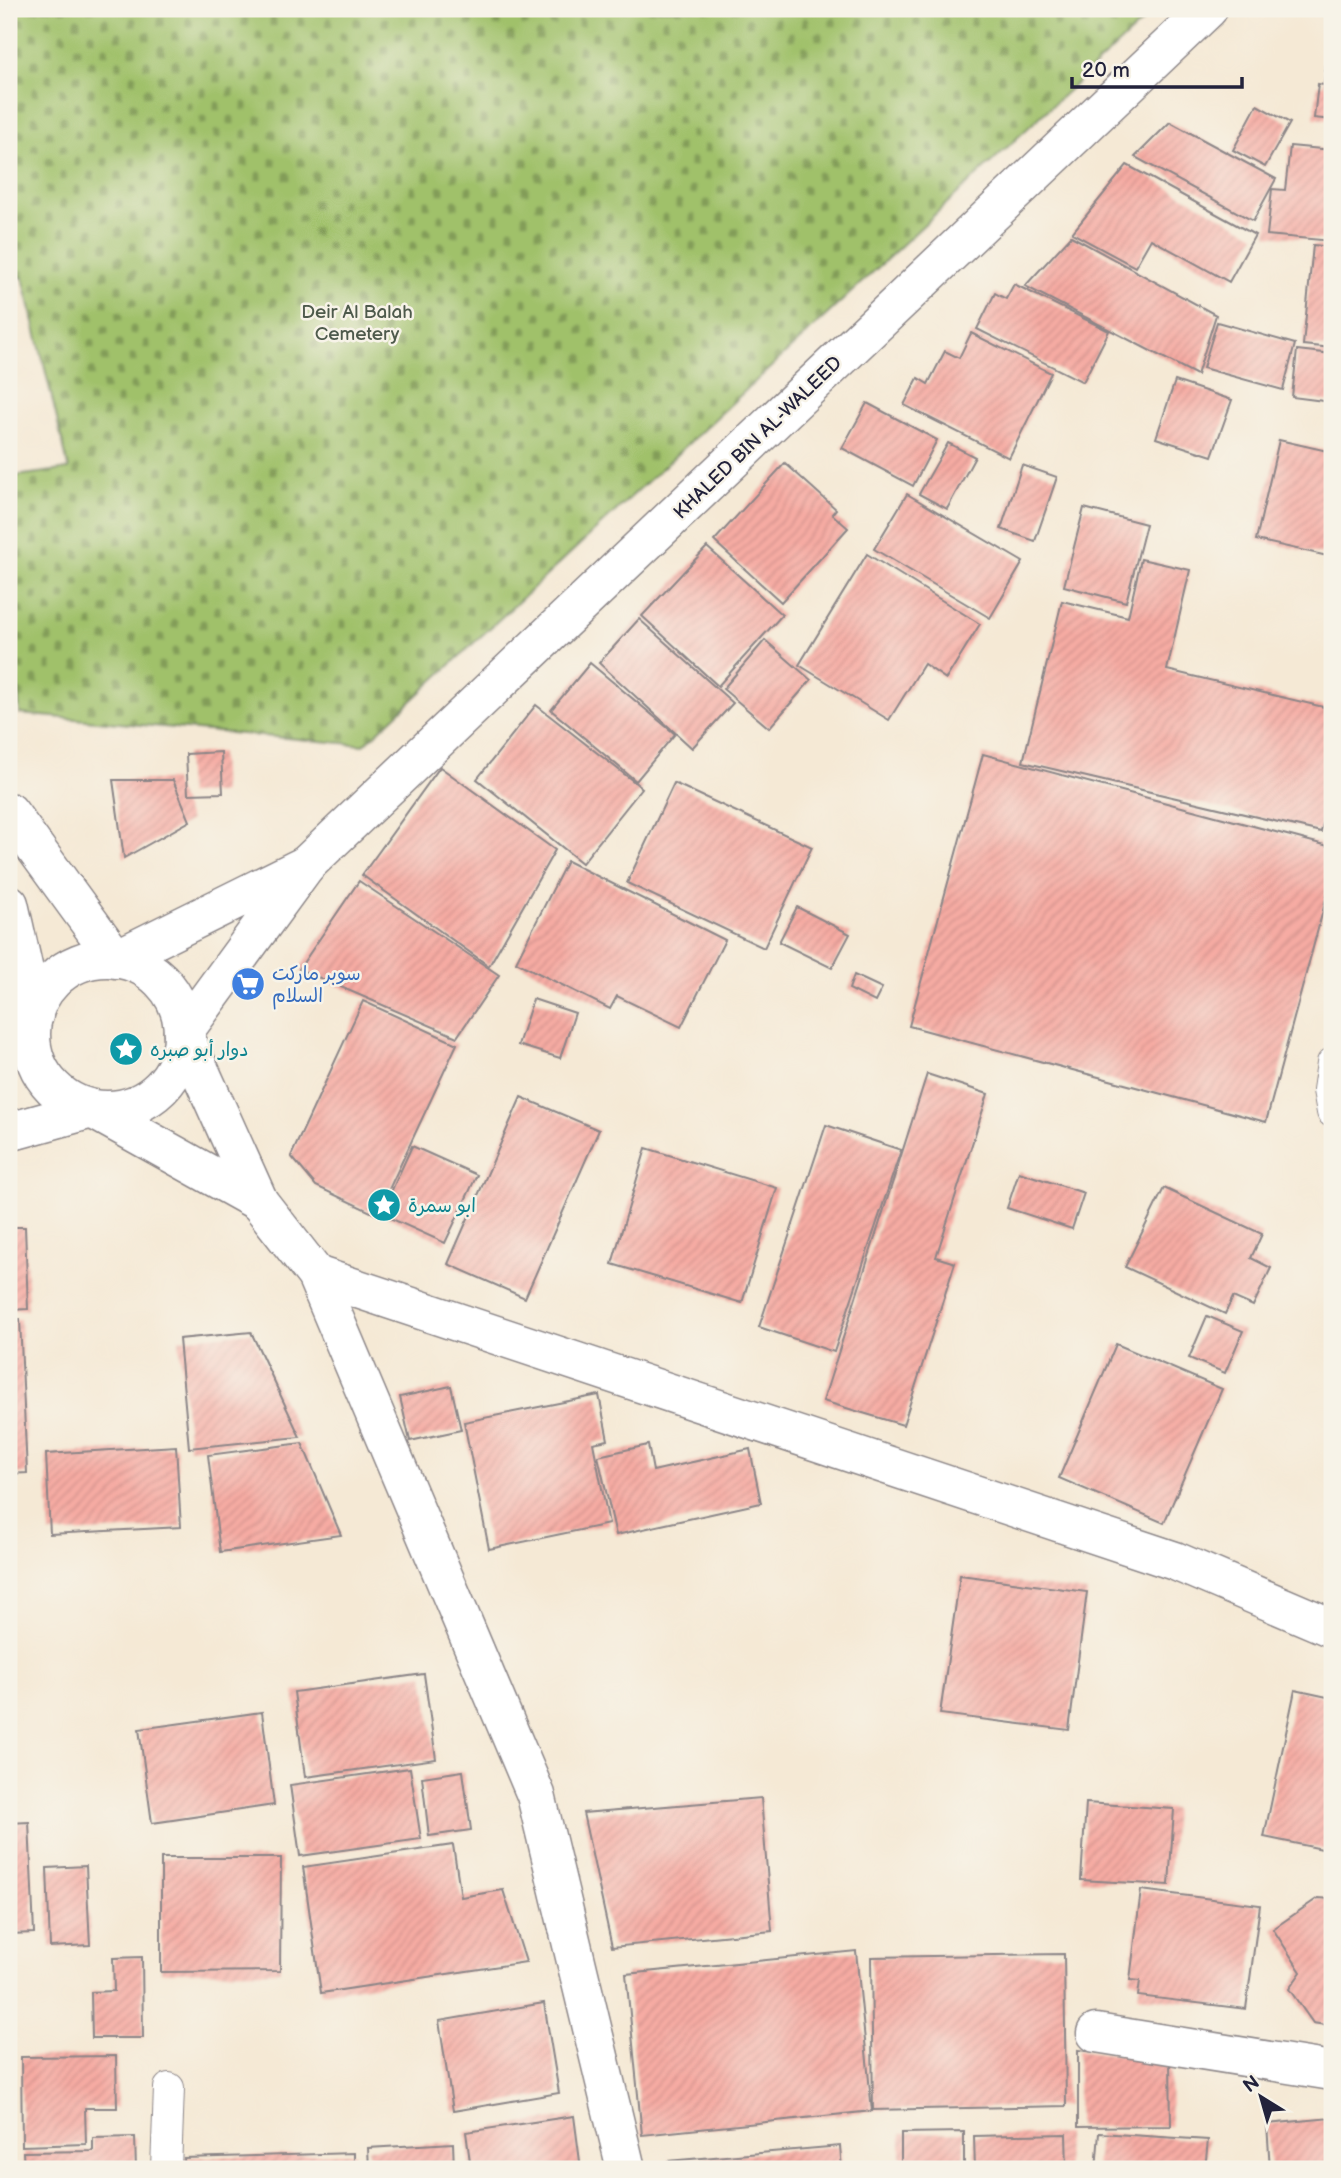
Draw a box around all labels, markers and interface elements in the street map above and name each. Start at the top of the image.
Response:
scale bar [1072,46,1241,90]
text: 20 m [1082,58,1130,83]
park label: Deir Al Balah Cemetery [301,301,413,346]
street label: KHALED BIN AL-WALEED [669,352,847,524]
place label: سوبر ماركت السلام [272,963,361,1010]
supermarket icon: سوبر ماركت السلام [229,965,267,1003]
place icon: دوار أبو صبره [107,1030,145,1068]
place label: دوار أبو صبره [150,1039,248,1062]
place icon: ابو سمرة [365,1186,403,1224]
place label: ابو سمرة [408,1195,476,1218]
north arrow [1226,2062,1296,2132]
text: N [1239,2071,1264,2098]

